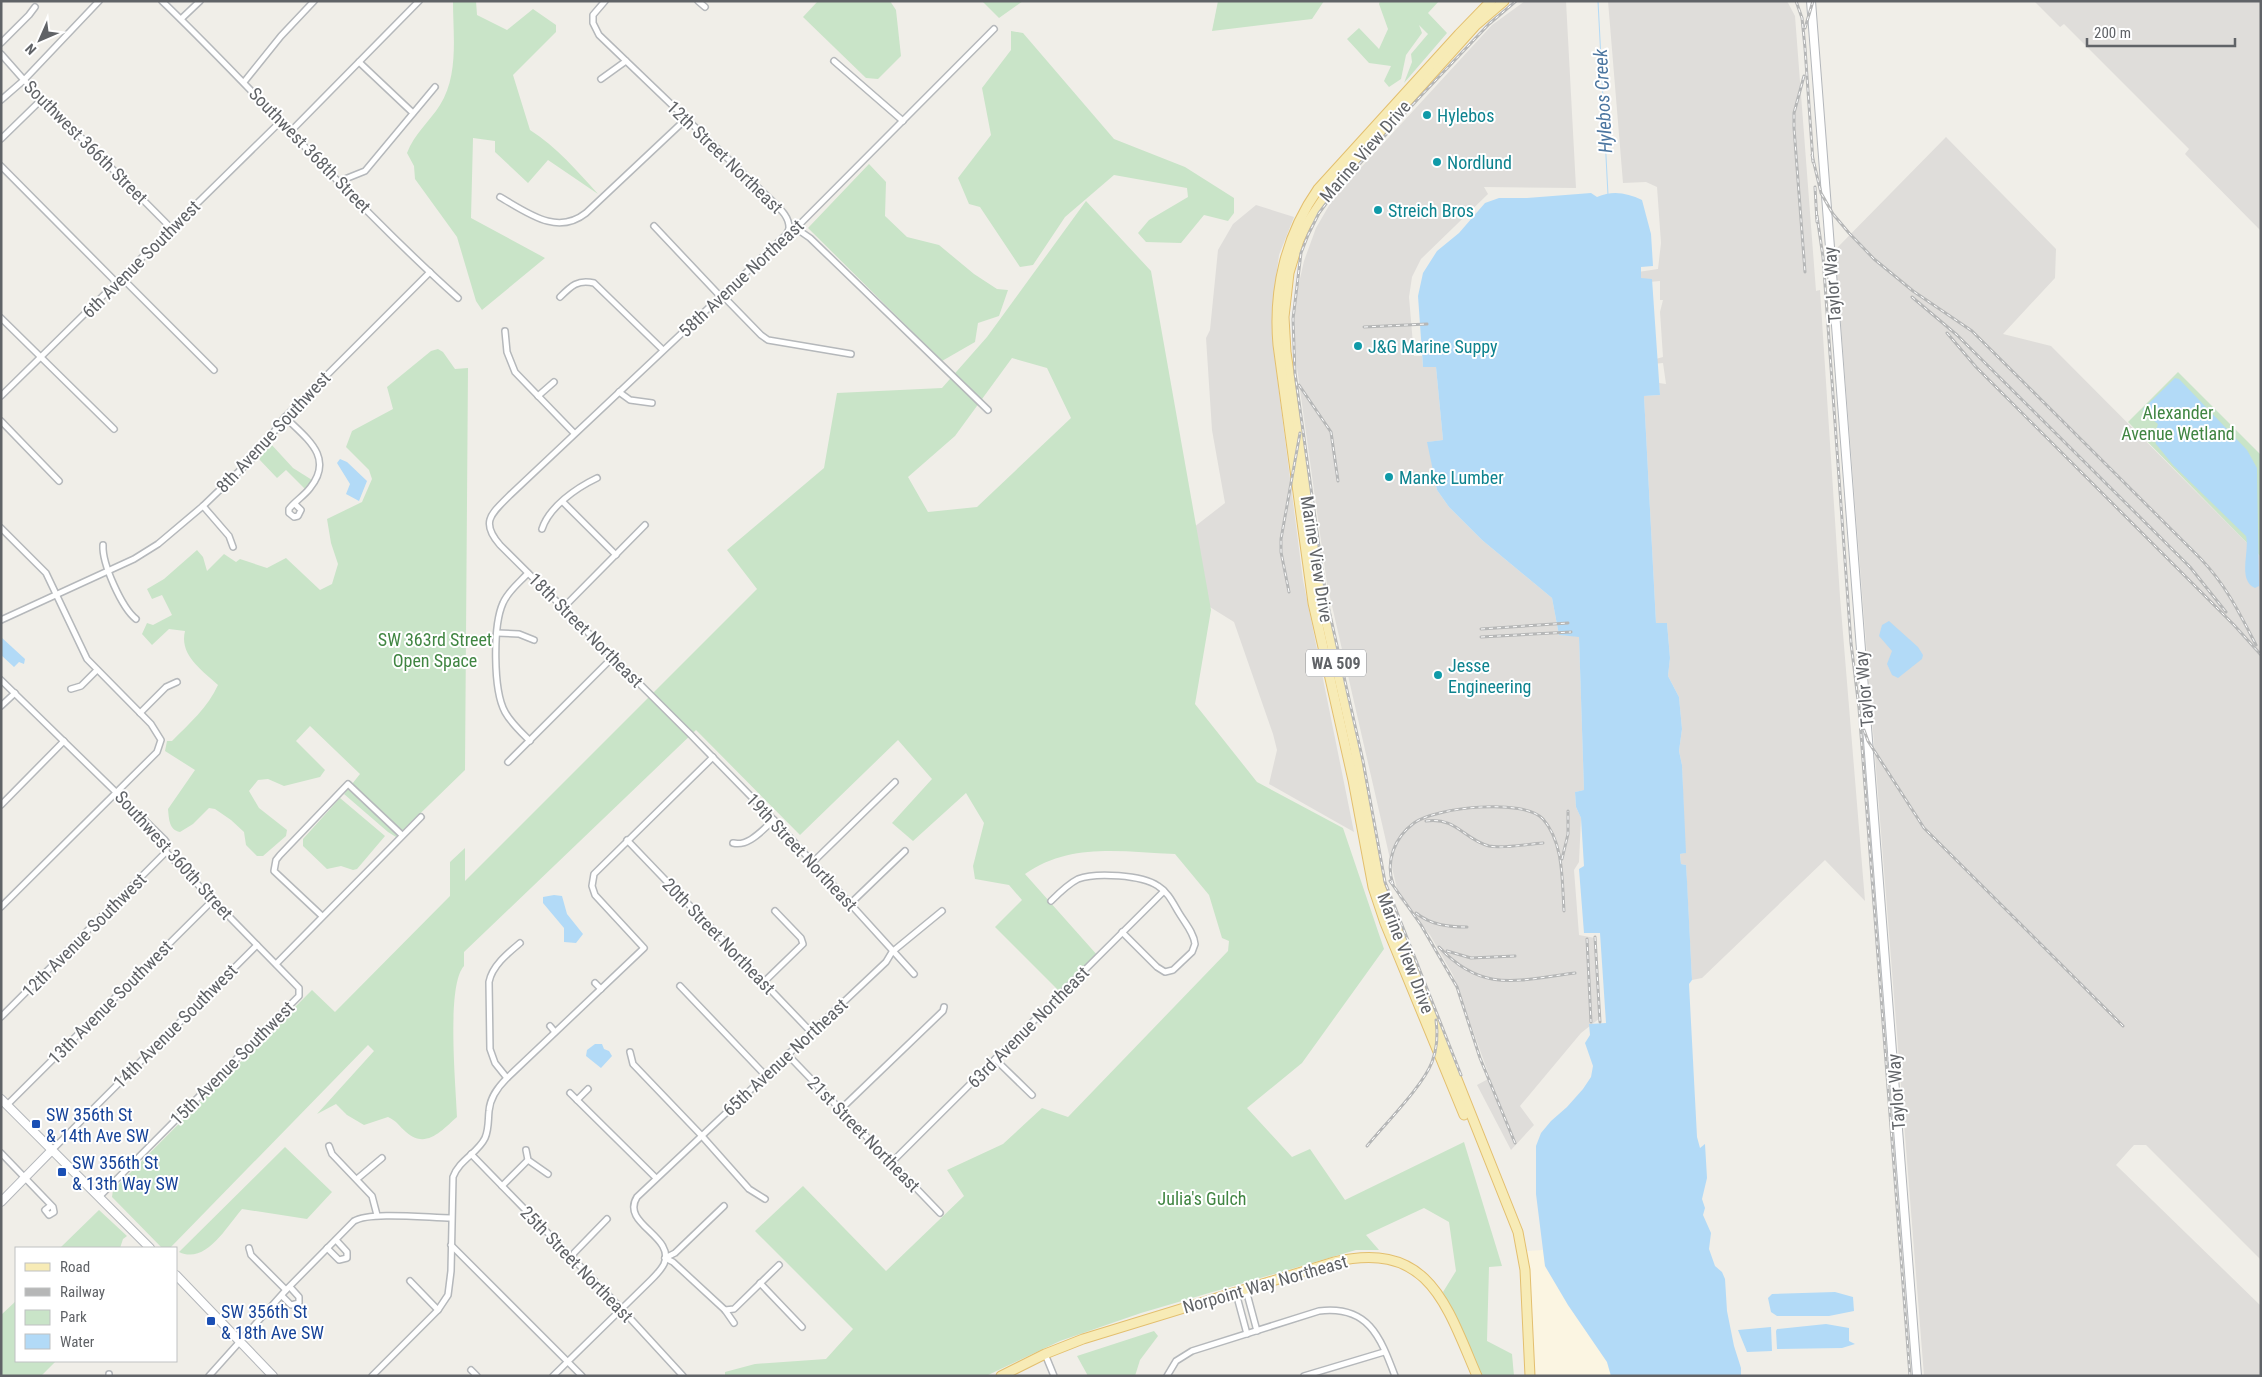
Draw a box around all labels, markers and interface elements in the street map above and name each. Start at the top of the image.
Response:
north arrow [15,15,65,65]
scale bar [2087,15,2234,47]
text: 200 m [2094,24,2131,42]
text: N [22,41,39,58]
water label: Hylebos Creek [1589,48,1617,154]
street label: Southwest 366th Street [20,76,152,208]
street label: Southwest 368th Street [245,83,375,217]
street label: 12th Street Northeast [663,96,787,218]
street label: Marine View Drive [1315,96,1415,206]
place label: Hylebos [1437,105,1494,126]
marker: Hylebos [1421,109,1433,121]
place label: Nordlund [1447,152,1512,173]
marker: Nordlund [1431,156,1443,168]
street label: 6th Avenue Southwest [78,196,204,322]
place label: Streich Bros [1388,200,1474,221]
marker: Streich Bros [1372,204,1384,216]
street label: 58th Avenue Northeast [674,215,808,341]
street label: Taylor Way [1819,246,1845,324]
place label: J&G Marine Suppy [1368,336,1498,357]
marker: J&G Marine Suppy [1352,340,1364,352]
street label: 8th Avenue Southwest [212,367,334,497]
park label: Alexander Avenue Wetland [2121,402,2235,444]
place label: Manke Lumber [1399,467,1504,488]
marker: Manke Lumber [1383,471,1395,483]
street label: Marine View Drive [1297,494,1337,624]
street label: 18th Street Northeast [524,568,648,692]
park label: SW 363rd Street Open Space [378,629,492,671]
street label: Taylor Way [1850,649,1878,728]
road number: WA 509 [1306,650,1366,676]
place label: Jesse Engineering [1448,655,1531,697]
marker: Jesse Engineering [1432,669,1444,681]
street label: Southwest 360th Street [111,786,237,924]
street label: 19th Street Northeast [742,789,862,915]
street label: 12th Avenue Southwest [18,869,150,1001]
street label: 20th Street Northeast [658,874,780,998]
street label: Marine View Drive [1373,890,1439,1016]
street label: 13th Avenue Southwest [44,936,176,1068]
street label: 14th Avenue Southwest [109,960,241,1092]
street label: 63rd Avenue Northeast [963,962,1093,1092]
street label: 65th Avenue Northeast [718,994,852,1120]
street label: 15th Avenue Southwest [166,997,298,1129]
street label: Taylor Way [1883,1053,1909,1131]
street label: 21st Street Northeast [803,1072,925,1196]
place label: SW 356th St & 14th Ave SW [46,1104,149,1146]
marker: SW 356th St & 14th Ave SW [30,1118,42,1130]
place label: SW 356th St & 13th Way SW [72,1152,179,1194]
marker: SW 356th St & 13th Way SW [56,1166,68,1178]
park label: Julia's Gulch [1158,1188,1246,1209]
street label: 25th Street Northeast [516,1202,638,1326]
legend [15,1247,178,1362]
street label: Norpoint Way Northeast [1180,1250,1350,1318]
text: Road [60,1258,90,1276]
text: Railway [60,1283,105,1301]
place label: SW 356th St & 18th Ave SW [221,1301,324,1343]
text: Park [60,1308,87,1326]
marker: SW 356th St & 18th Ave SW [205,1315,217,1327]
text: Water [60,1333,95,1351]

